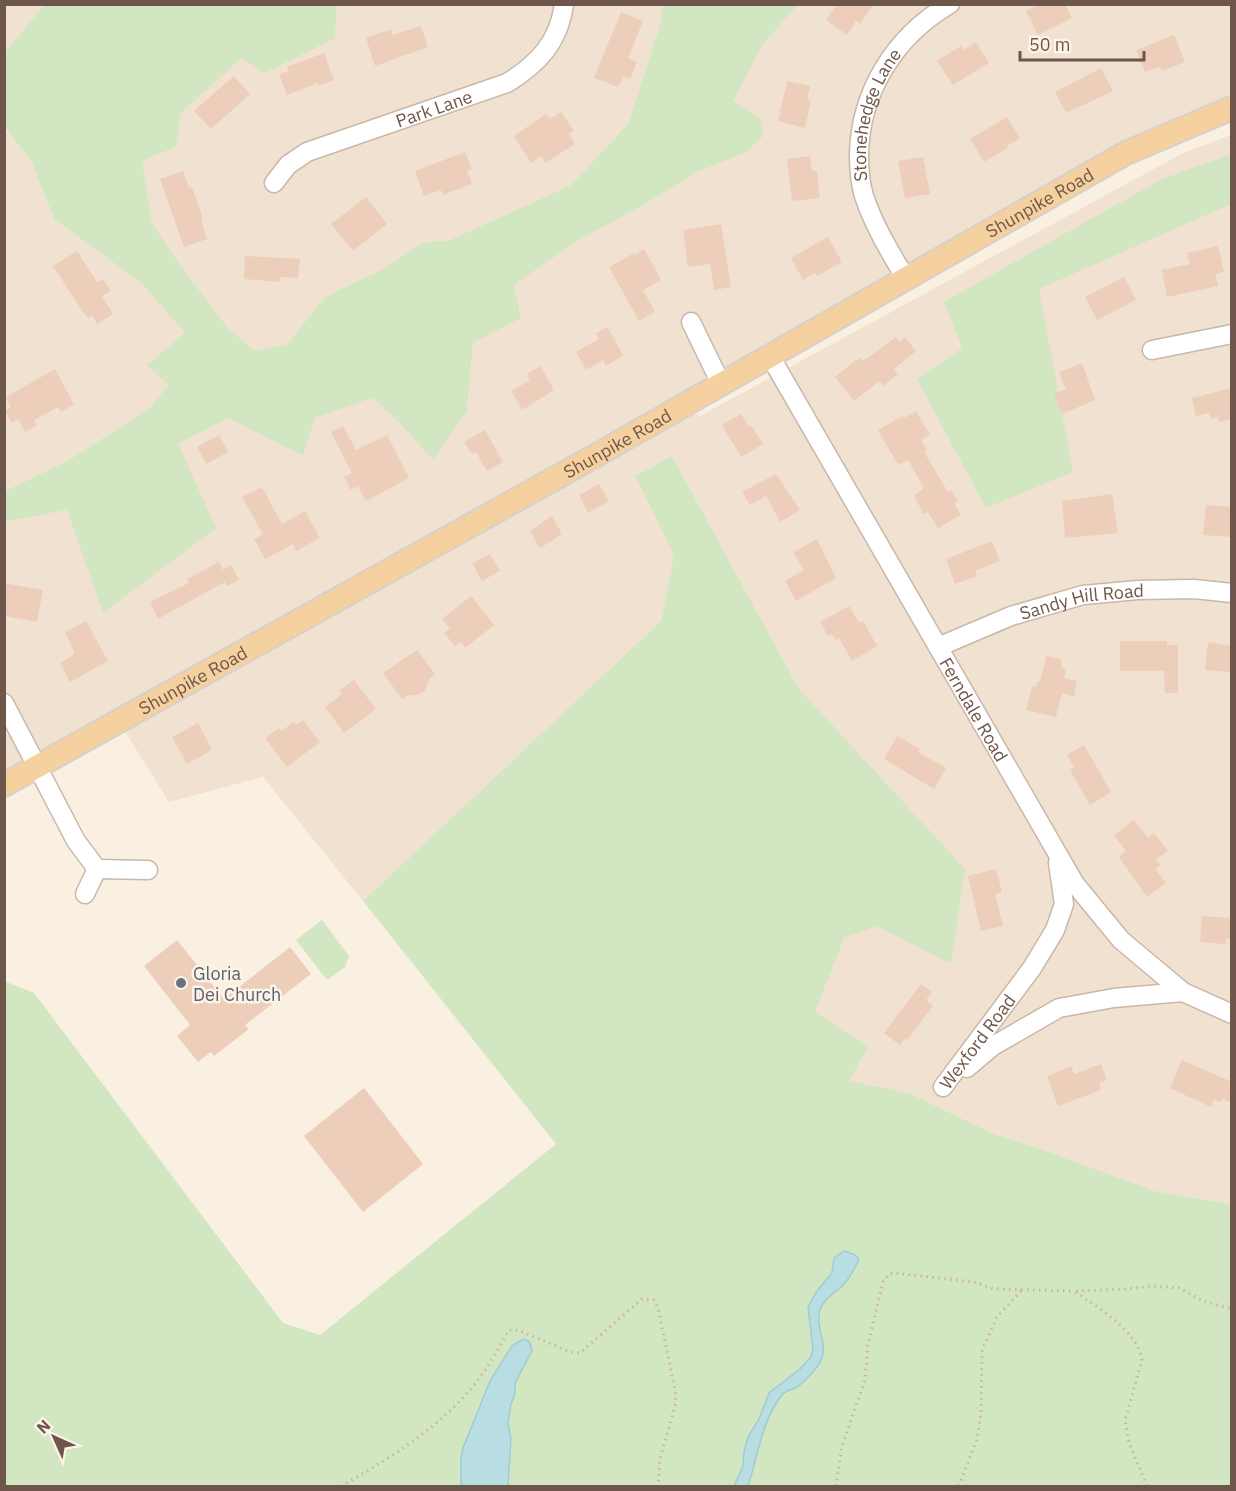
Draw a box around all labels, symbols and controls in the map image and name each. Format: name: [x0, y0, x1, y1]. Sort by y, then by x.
scale bar: [1020, 24, 1144, 62]
text: 50 m: [1029, 33, 1071, 56]
street label: Stonehedge Lane: [847, 43, 906, 183]
street label: Park Lane: [393, 84, 475, 132]
street label: Shunpike Road: [981, 163, 1098, 242]
street label: Shunpike Road: [559, 403, 675, 483]
street label: Sandy Hill Road: [1017, 578, 1144, 624]
street label: Shunpike Road: [134, 640, 251, 719]
street label: Ferndale Road: [935, 653, 1013, 766]
place label: Gloria Dei Church: [193, 962, 281, 1006]
marker: Gloria Dei Church: [174, 976, 188, 990]
street label: Wexford Road: [934, 989, 1020, 1094]
north arrow: [24, 1407, 84, 1467]
text: N: [32, 1415, 55, 1438]

